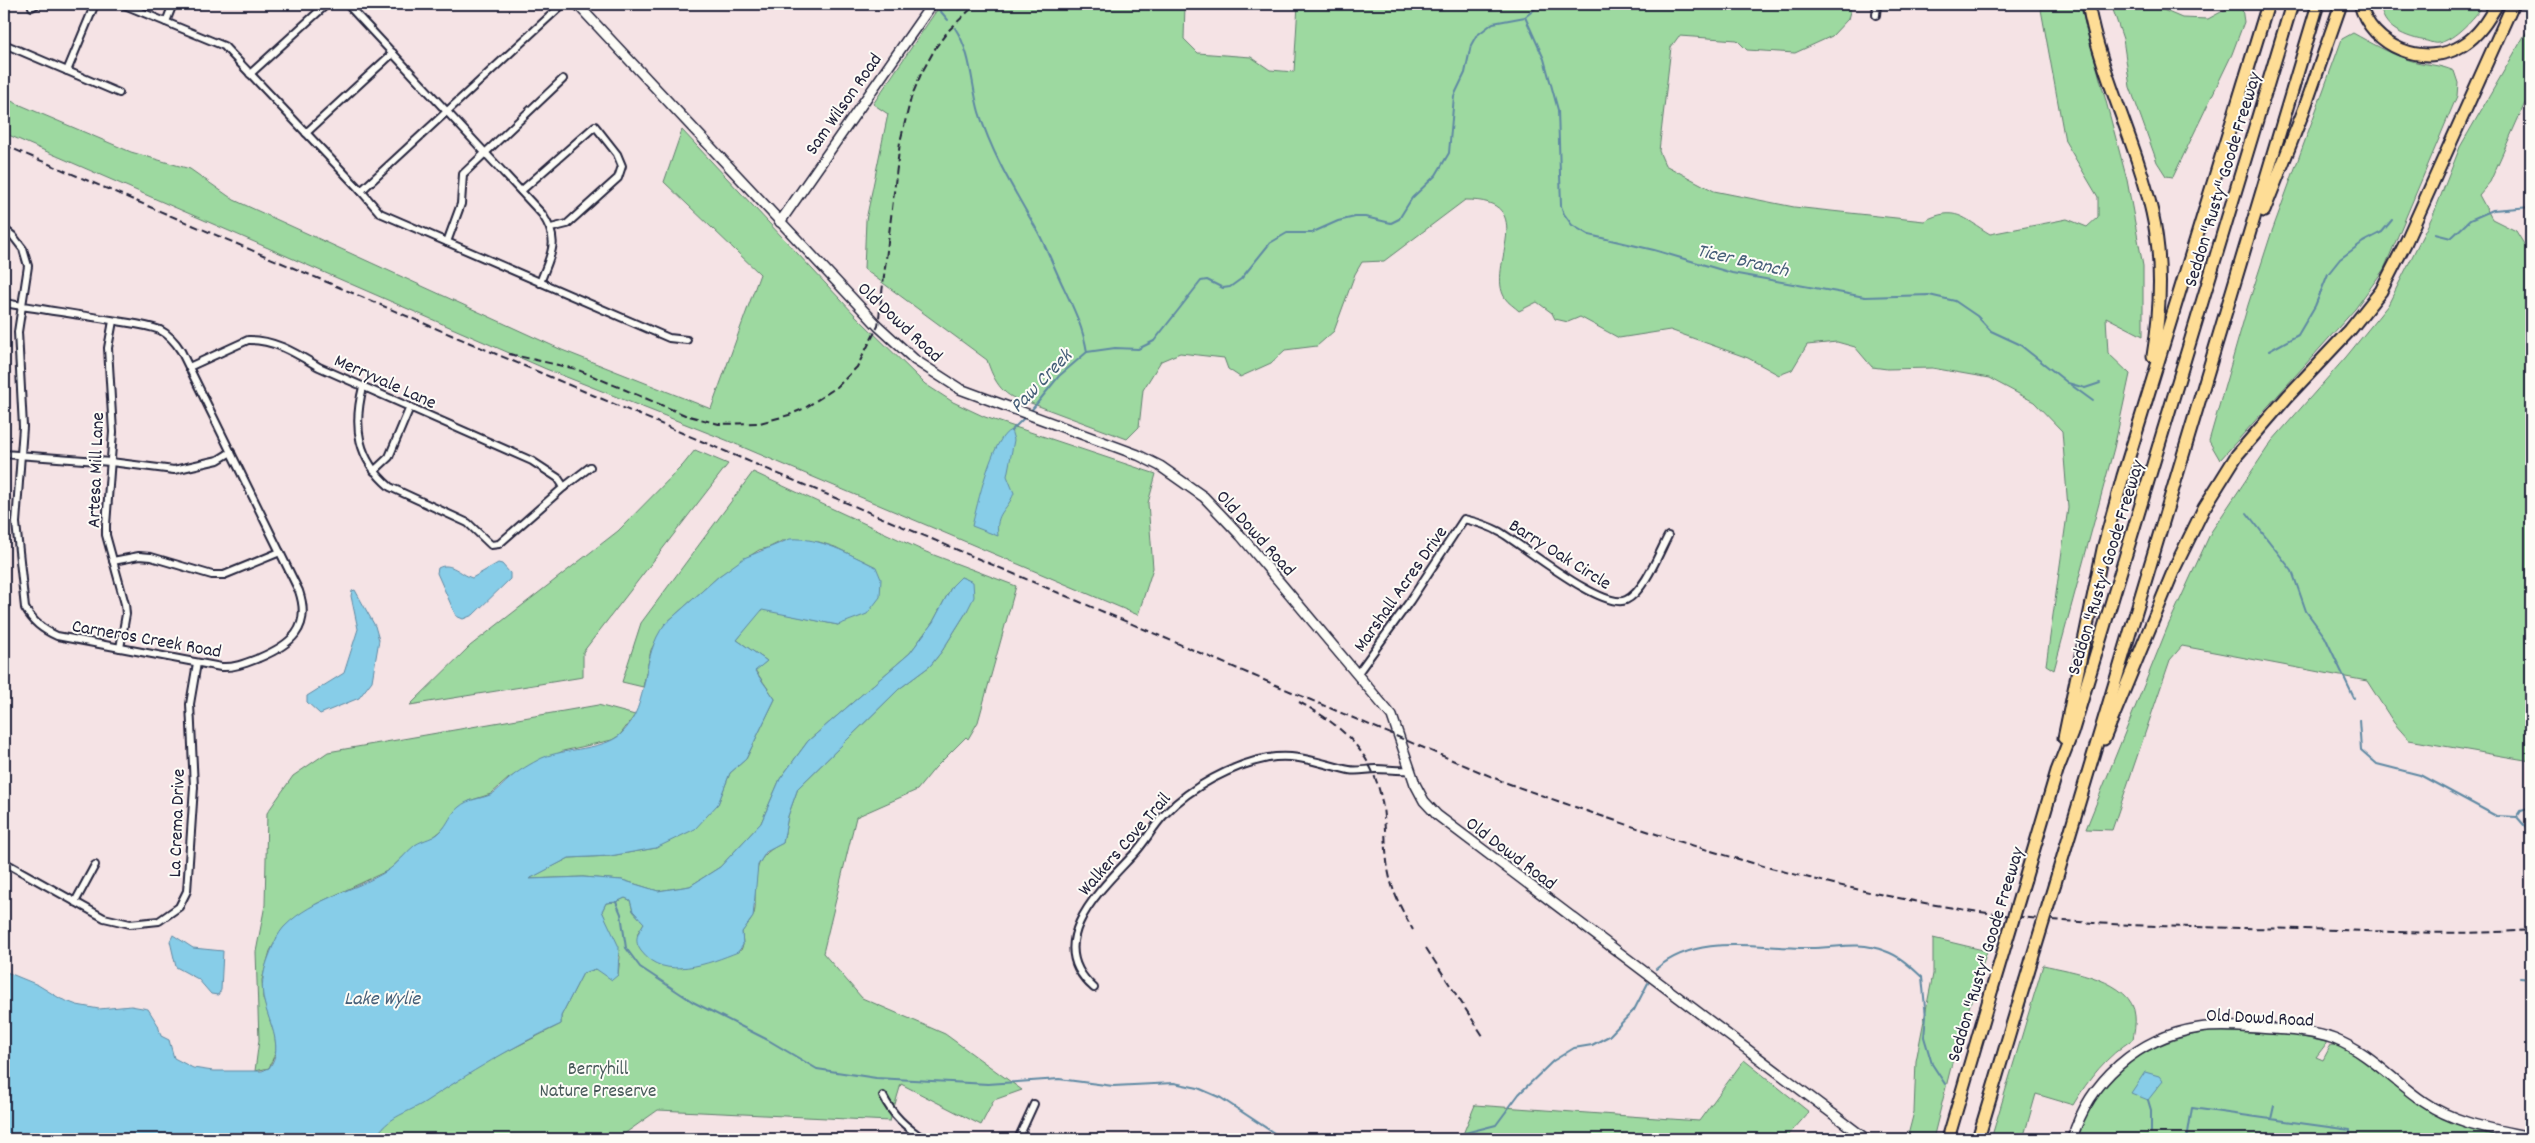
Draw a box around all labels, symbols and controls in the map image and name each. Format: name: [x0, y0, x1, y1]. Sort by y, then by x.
street label: Sam Wilson Road: [800, 49, 890, 161]
street label: Seddon "Rusty" Goode Freeway: [2179, 69, 2270, 291]
water label: Ticer Branch: [1694, 238, 1792, 286]
street label: Old Dowd Road: [850, 277, 947, 370]
water label: Paw Creek: [1005, 343, 1081, 420]
street label: Merryvale Lane: [329, 349, 440, 418]
street label: Artesa Mill Lane: [82, 412, 113, 529]
street label: Seddon "Rusty" Goode Freeway: [2062, 457, 2153, 679]
street label: Old Dowd Road: [1208, 485, 1301, 583]
street label: Barry Oak Circle: [1503, 514, 1616, 598]
street label: Marshall Acres Drive: [1348, 521, 1456, 659]
street label: Carneros Creek Road: [70, 614, 223, 667]
street label: La Crema Drive: [163, 768, 194, 878]
street label: Walkers Cove Trail: [1073, 787, 1179, 903]
street label: Old Dowd Road: [1459, 812, 1561, 898]
street label: Seddon "Rusty" Goode Freeway: [1942, 844, 2033, 1066]
water label: Lake Wylie: [344, 986, 421, 1014]
street label: Old Dowd Road: [2205, 1003, 2314, 1036]
park label: Berryhill Nature Preserve: [540, 1057, 656, 1106]

